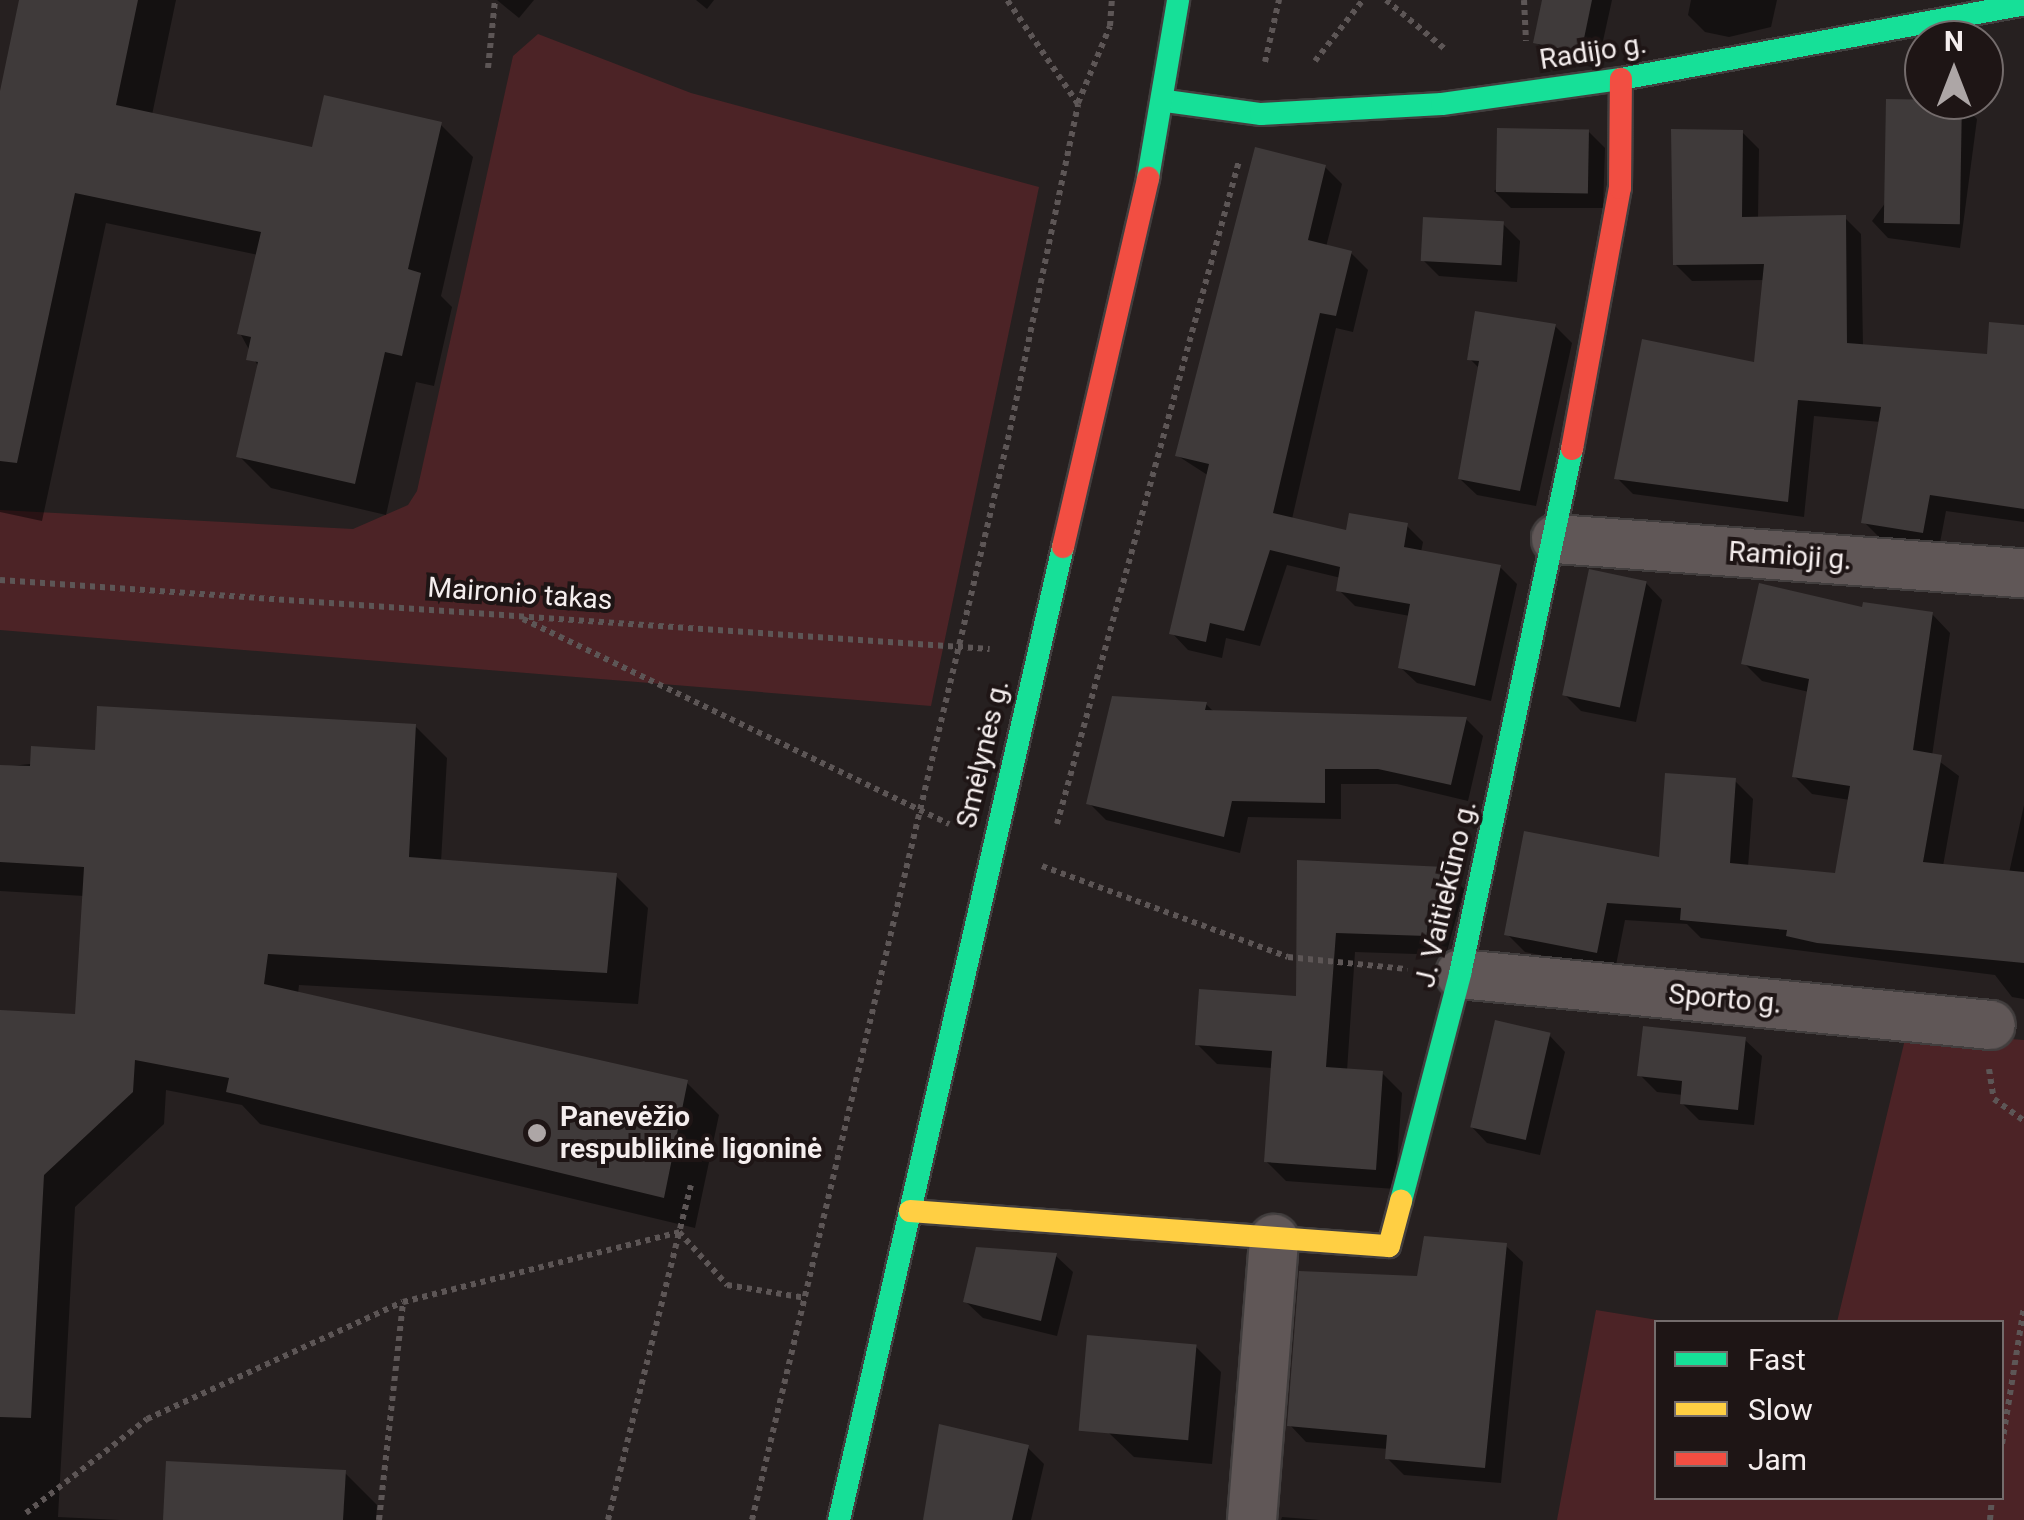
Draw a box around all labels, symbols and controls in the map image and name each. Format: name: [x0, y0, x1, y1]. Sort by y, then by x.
north arrow: [1904, 20, 2004, 120]
text: N: [1944, 25, 1964, 58]
street label: Radijo g.: [1537, 27, 1649, 77]
street label: Ramioji g.: [1727, 535, 1853, 577]
street label: Maironio takas: [426, 571, 614, 617]
street label: Smėlynės g.: [950, 677, 1016, 831]
street label: J. Vaitiekūno g.: [1408, 797, 1484, 991]
street label: Sporto g.: [1667, 977, 1783, 1021]
place label: Panevėžio respublikinė ligoninė: [560, 1100, 822, 1166]
marker: Panevėžio respublikinė ligoninė: [524, 1120, 550, 1146]
legend: [1654, 1320, 2004, 1500]
text: Fast: [1748, 1342, 1806, 1377]
text: Slow: [1748, 1392, 1813, 1427]
text: Jam: [1748, 1442, 1807, 1477]

